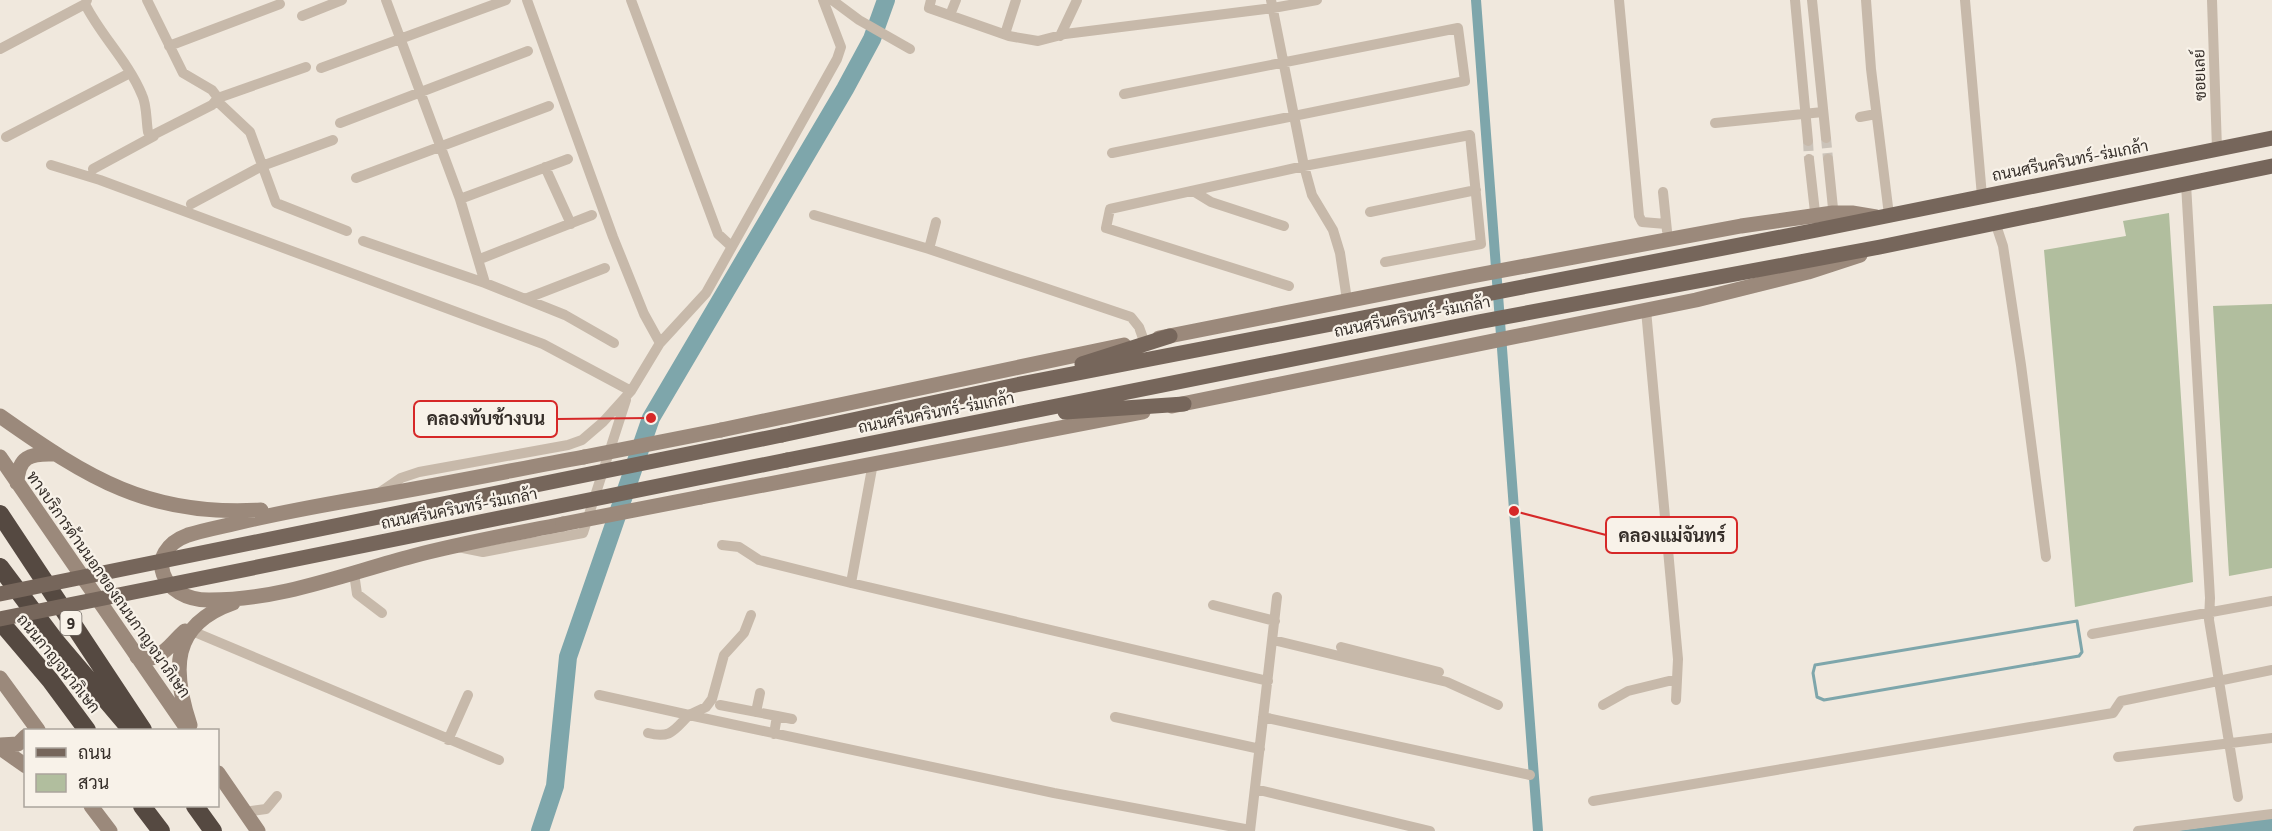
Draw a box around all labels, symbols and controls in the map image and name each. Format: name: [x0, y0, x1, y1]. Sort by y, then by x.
street label: ซอยเลย์: [2186, 49, 2212, 101]
street label: ถนนศรีนครินทร์-ร่มเกล้า: [1990, 133, 2150, 187]
street label: ถนนศรีนครินทร์-ร่มเกล้า: [1332, 289, 1492, 343]
street label: ถนนศรีนครินทร์-ร่มเกล้า: [856, 385, 1016, 439]
callout: คลองทับช้างบน: [414, 401, 557, 437]
text: คลองทับช้างบน: [427, 405, 545, 432]
street label: ทางบริการด้านนอกของถนนกาญจนาภิเษก: [23, 467, 195, 701]
street label: ถนนศรีนครินทร์-ร่มเกล้า: [379, 481, 539, 535]
callout: คลองแม่จันทร์: [1606, 517, 1737, 553]
text: คลองแม่จันทร์: [1618, 522, 1727, 549]
street label: ถนนกาญจนาภิเษก: [13, 610, 105, 716]
road number: 9: [60, 611, 82, 635]
legend: [24, 729, 219, 807]
text: ถนน: [78, 739, 111, 766]
text: สวน: [78, 769, 109, 796]

